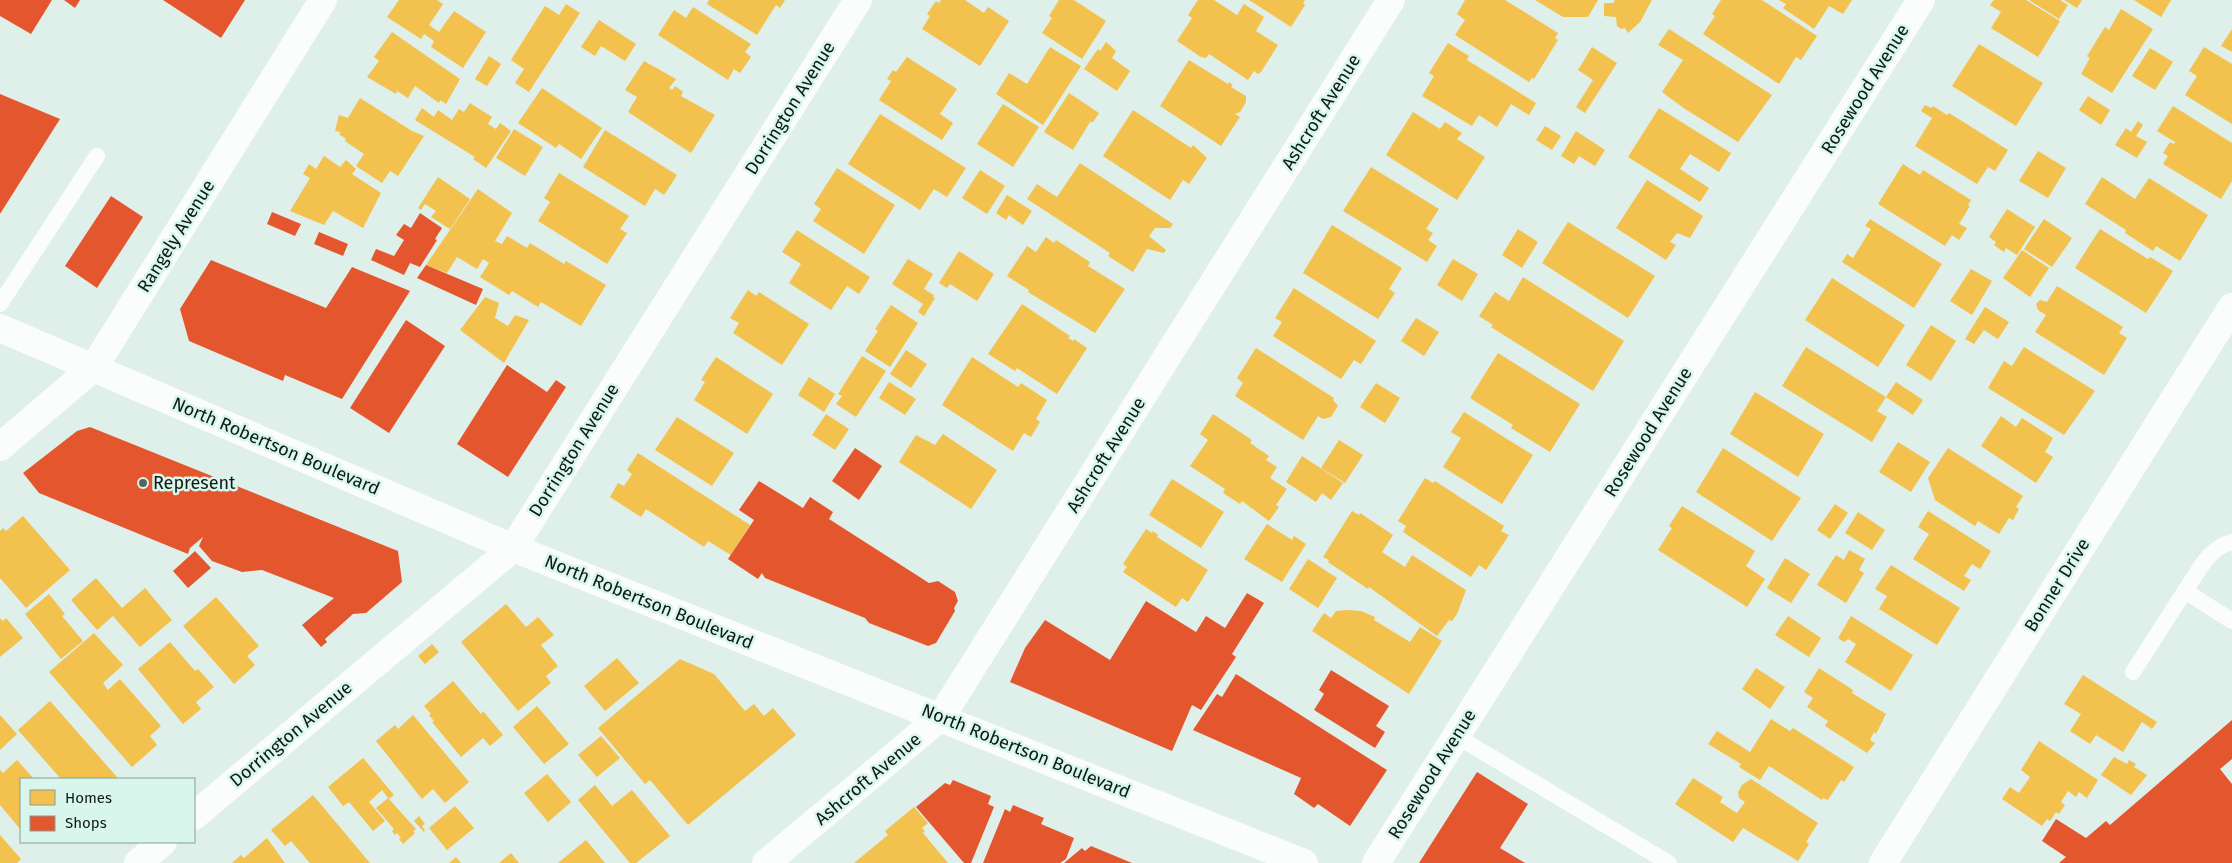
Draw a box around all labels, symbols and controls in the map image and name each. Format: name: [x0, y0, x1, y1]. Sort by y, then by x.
street label: Rosewood Avenue: [1816, 20, 1914, 158]
street label: Dorrington Avenue: [740, 37, 840, 179]
street label: Ashcroft Avenue: [1277, 50, 1365, 174]
street label: Rangely Avenue: [133, 176, 219, 296]
street label: Rosewood Avenue: [1599, 363, 1697, 501]
street label: Dorrington Avenue: [524, 379, 624, 521]
street label: North Robertson Boulevard: [169, 392, 383, 500]
street label: Ashcroft Avenue: [1062, 393, 1150, 517]
place label: Represent: [153, 472, 236, 494]
marker: Represent: [137, 477, 149, 489]
street label: Bonner Drive: [2020, 534, 2094, 636]
street label: North Robertson Boulevard: [541, 550, 757, 654]
street label: Dorrington Avenue: [225, 676, 357, 792]
street label: North Robertson Boulevard: [918, 699, 1134, 803]
street label: Rosewood Avenue: [1383, 705, 1481, 843]
street label: Ashcroft Avenue: [810, 728, 926, 830]
legend: [20, 778, 195, 843]
text: Homes: [65, 789, 112, 807]
text: Shops: [65, 814, 107, 832]

